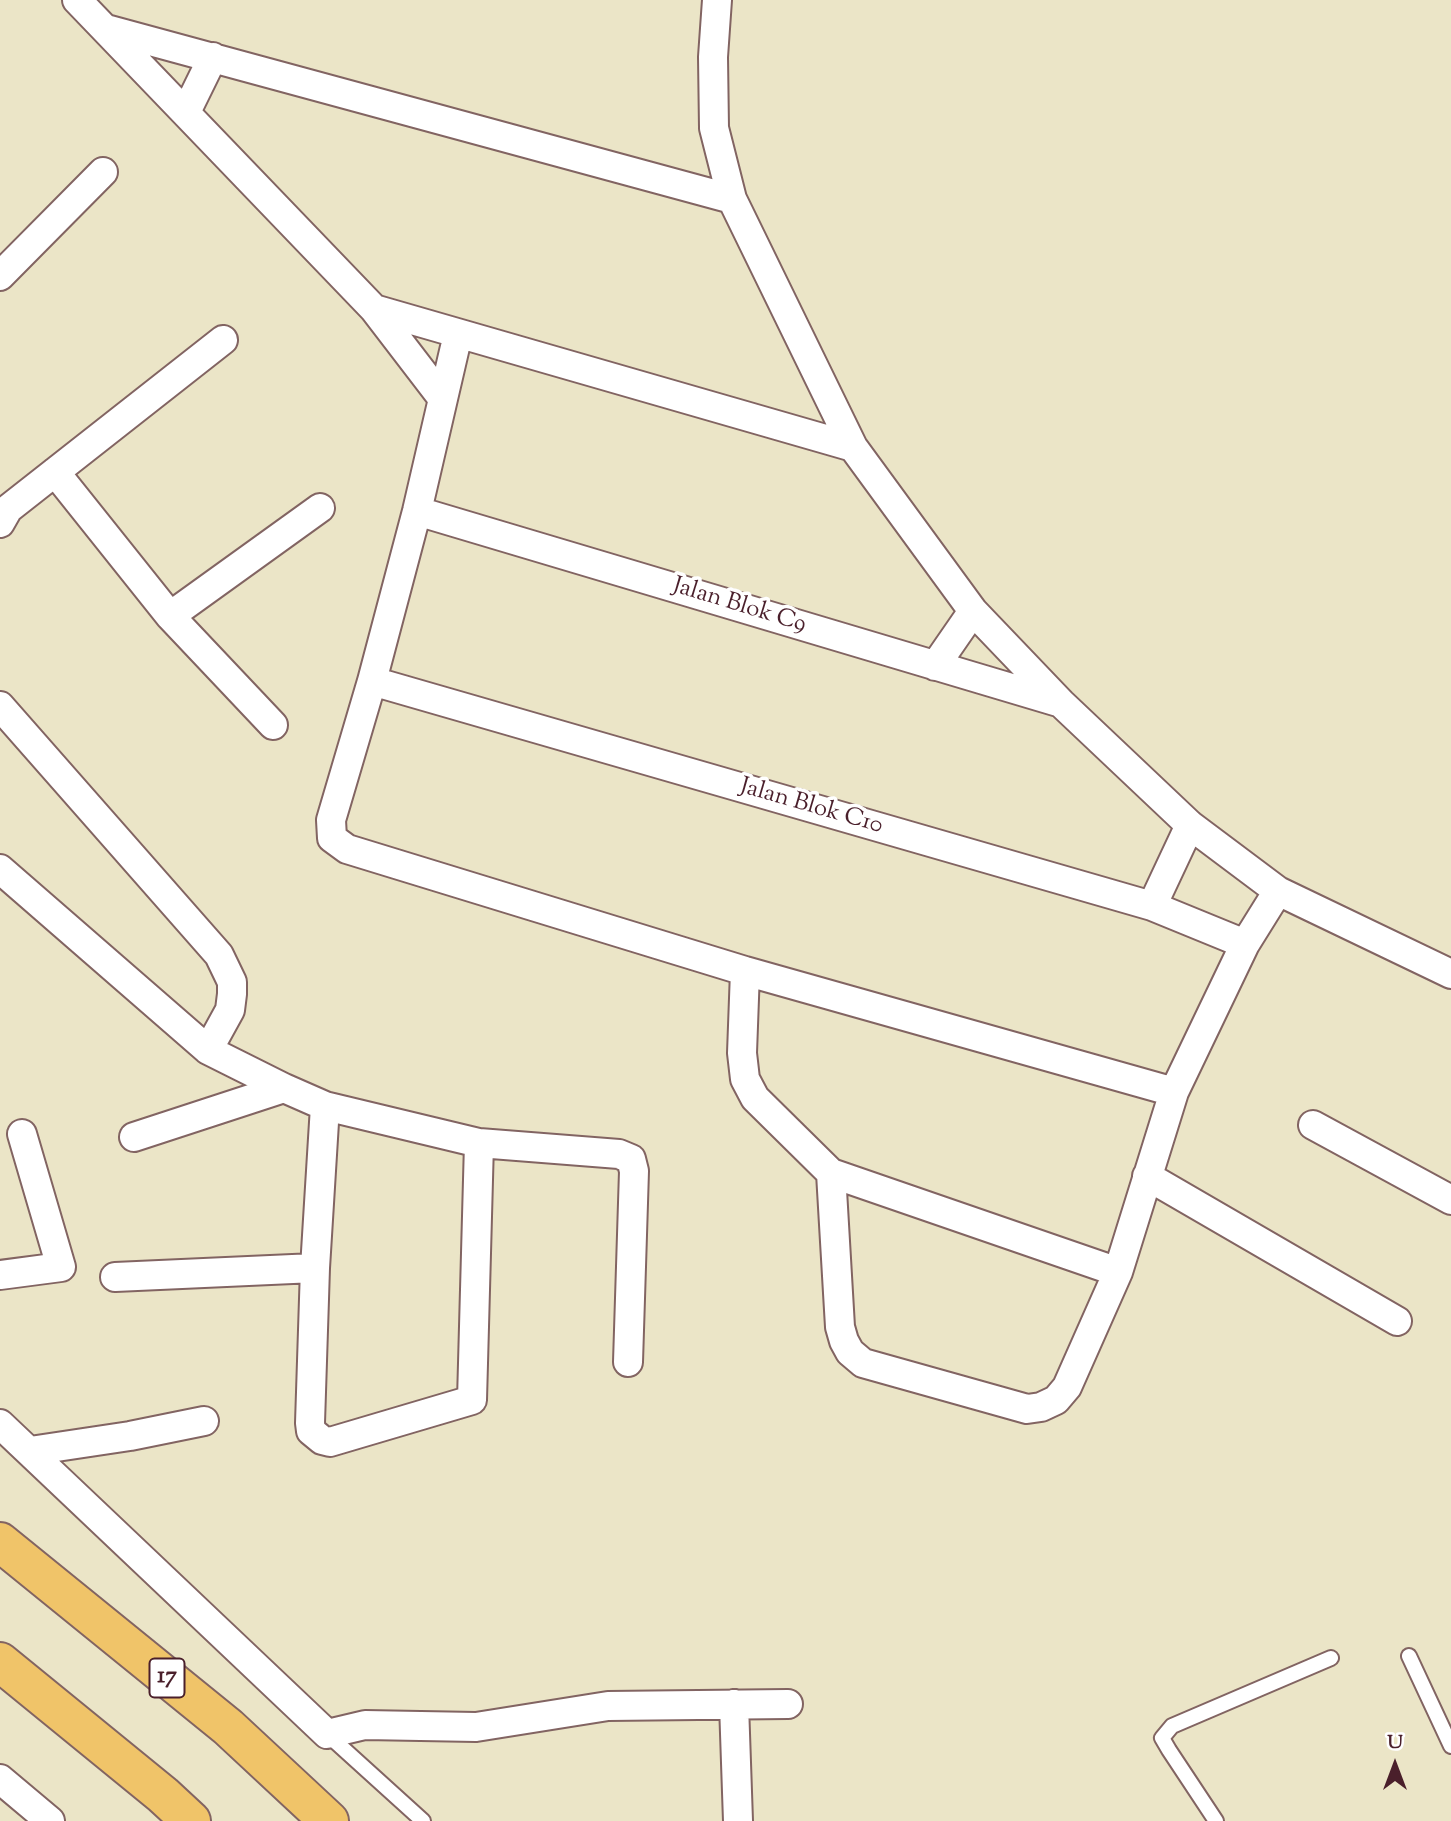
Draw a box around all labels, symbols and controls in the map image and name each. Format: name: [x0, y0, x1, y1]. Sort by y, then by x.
street label: Jalan Blok C9: [669, 573, 809, 641]
street label: Jalan Blok C10: [736, 774, 886, 842]
road number: 17: [150, 1658, 184, 1698]
north arrow: [1360, 1730, 1430, 1800]
text: U: [1387, 1730, 1403, 1757]

